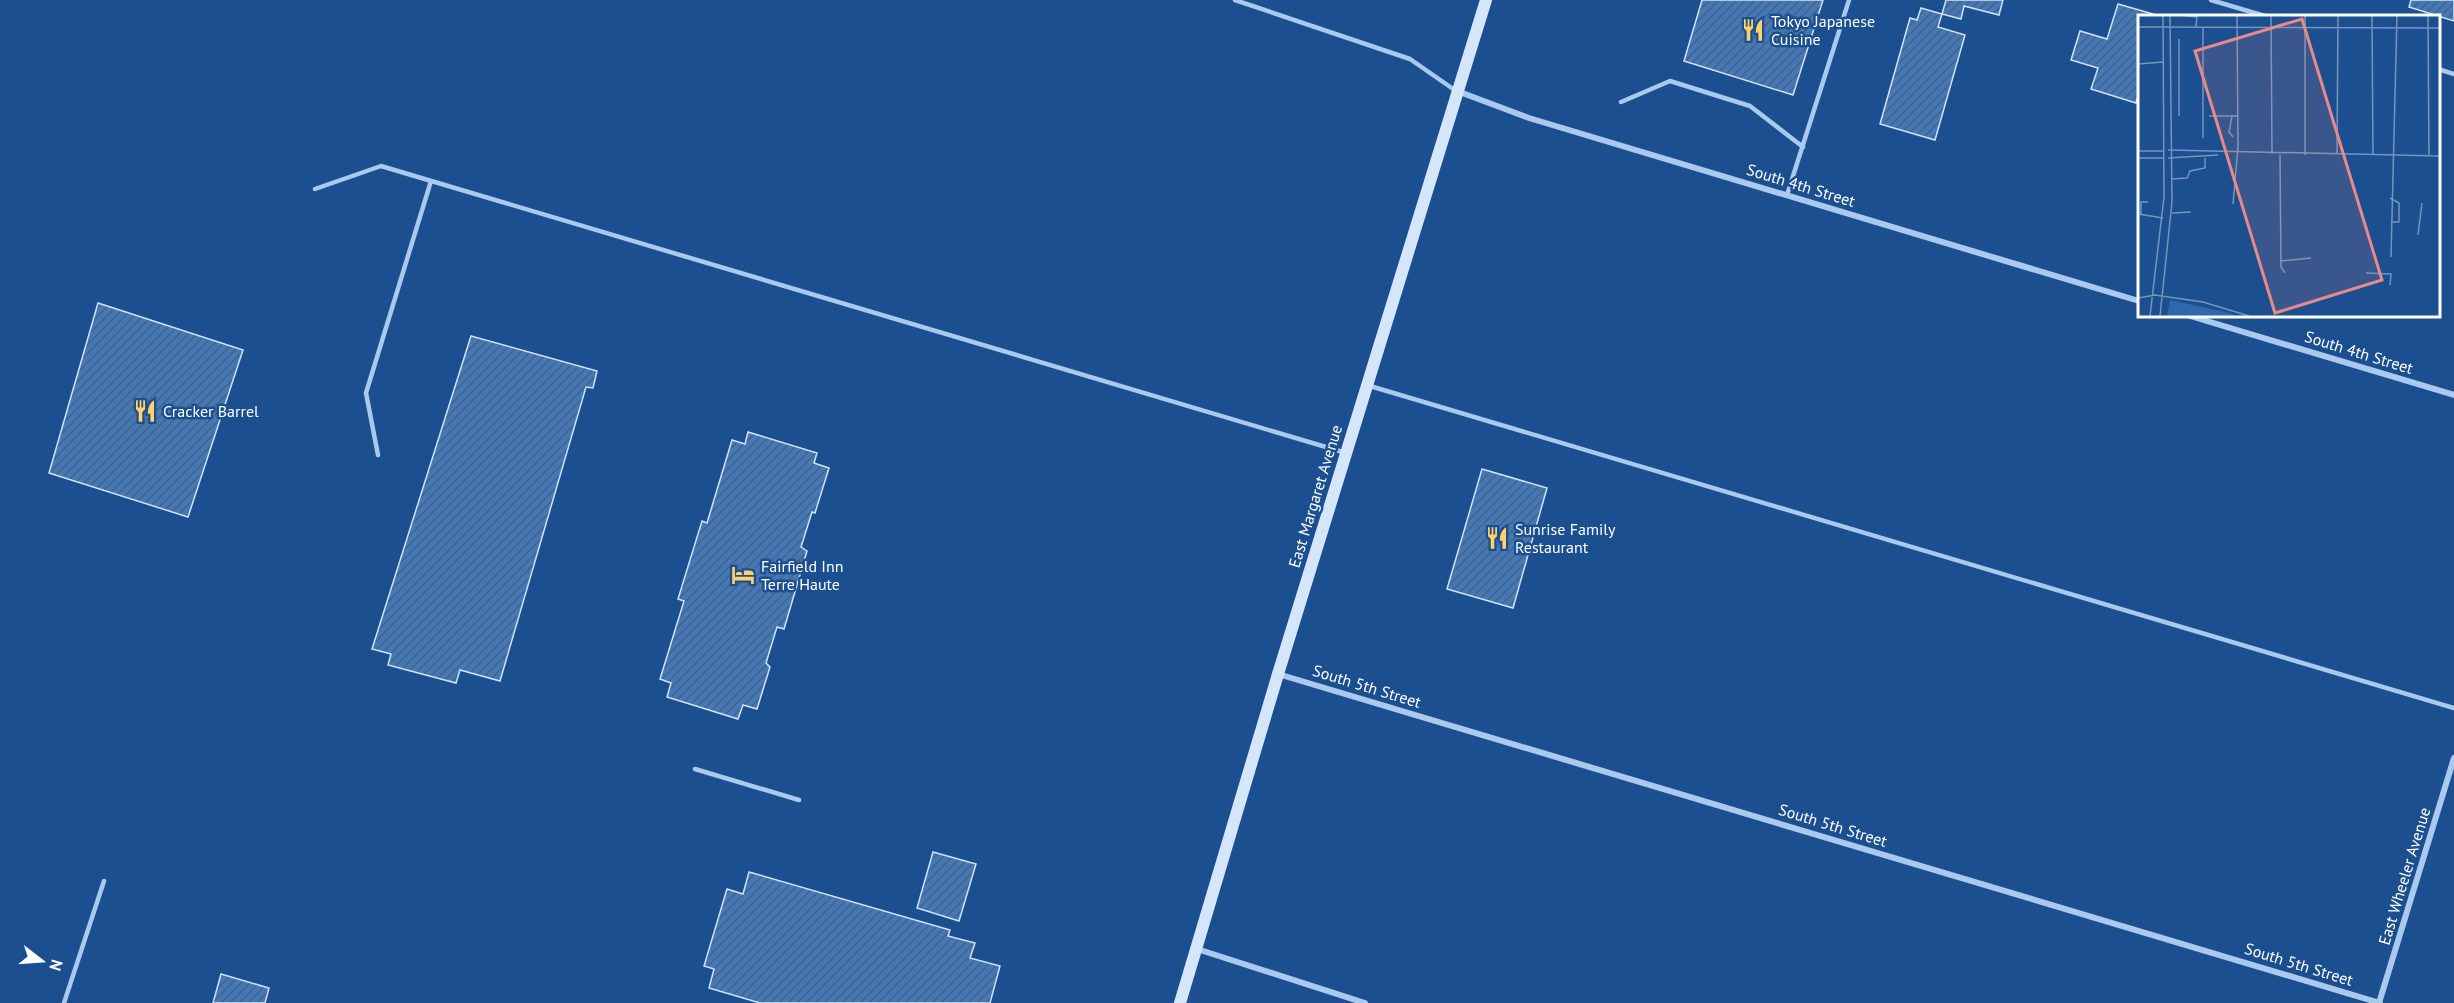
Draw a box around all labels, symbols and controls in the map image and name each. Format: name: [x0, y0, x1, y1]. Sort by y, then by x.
place label: Tokyo Japanese Cuisine: [1771, 11, 1875, 49]
inset map: [2138, 15, 2439, 316]
restaurant icon: Tokyo Japanese Cuisine: [1740, 17, 1766, 43]
street label: South 4th Street: [1744, 159, 1858, 211]
street label: South 4th Street: [2302, 326, 2416, 378]
restaurant icon: Cracker Barrel: [132, 398, 158, 424]
place label: Cracker Barrel: [163, 401, 259, 421]
street label: East Margaret Avenue: [1284, 422, 1346, 570]
place label: Sunrise Family Restaurant: [1515, 519, 1616, 557]
restaurant icon: Sunrise Family Restaurant: [1484, 525, 1510, 551]
place label: Fairfield Inn Terre Haute: [761, 556, 843, 594]
hotel icon: Fairfield Inn Terre Haute: [730, 562, 756, 588]
street label: South 5th Street: [1310, 660, 1424, 712]
street label: South 5th Street: [1776, 799, 1890, 851]
street label: East Wheeler Avenue: [2374, 805, 2434, 947]
north arrow: [12, 931, 72, 991]
street label: South 5th Street: [2242, 938, 2356, 990]
text: N: [45, 957, 67, 973]

